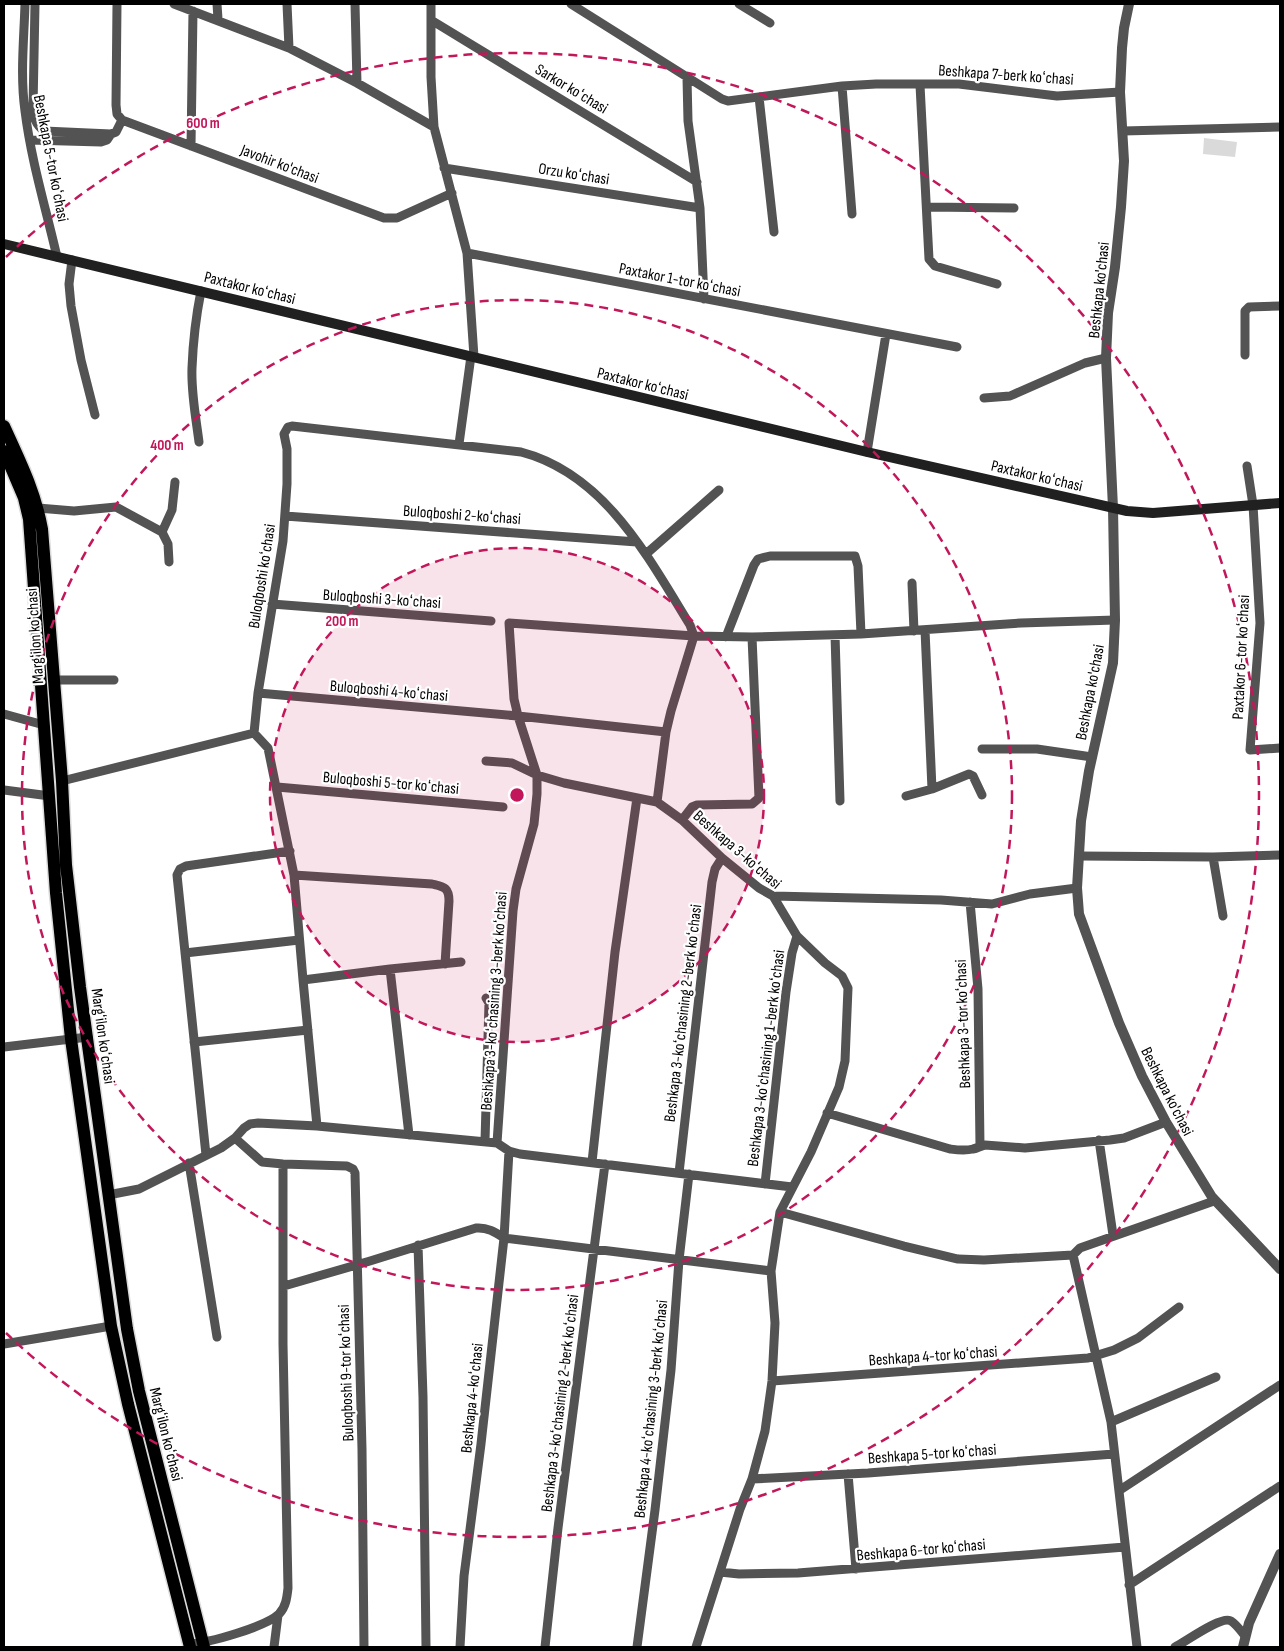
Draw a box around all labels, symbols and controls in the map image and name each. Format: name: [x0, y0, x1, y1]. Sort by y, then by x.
street label: Sarkor koʻchasi: [531, 60, 611, 118]
street label: Beshkapa 7-berk koʻchasi: [938, 61, 1074, 90]
street label: Beshkapa 5-tor koʻchasi: [29, 93, 72, 223]
text: 600 m: [186, 114, 220, 133]
street label: Javohir ko'chasi: [237, 140, 321, 188]
street label: Orzu koʻchasi: [537, 159, 611, 189]
street label: Beshkapa ko'chasi: [1085, 241, 1114, 339]
street label: Paxtakor 1-tor koʻchasi: [617, 259, 742, 302]
street label: Paxtakor koʻchasi: [202, 268, 297, 309]
street label: Paxtakor koʻchasi: [595, 364, 690, 405]
text: 400 m: [150, 436, 184, 455]
street label: Paxtakor koʻchasi: [989, 457, 1084, 496]
street label: Buloqboshi 2-koʻchasi: [402, 502, 521, 529]
street label: Buloqboshi koʻchasi: [245, 523, 280, 630]
street label: Buloqboshi 3-koʻchasi: [322, 586, 442, 613]
street label: Margʻilon koʻchasi: [23, 587, 48, 684]
street label: Paxtakor 6-tor koʻchasi: [1229, 594, 1254, 720]
text: 200 m: [325, 612, 359, 631]
street label: Beshkapa ko'chasi: [1072, 643, 1109, 742]
street label: Buloqboshi 4-koʻchasi: [329, 677, 449, 706]
street label: Buloqboshi 5-tor koʻchasi: [322, 768, 460, 799]
centre of rings: [508, 786, 526, 804]
street label: Beshkapa 3-koʻchasi: [689, 807, 785, 894]
street label: Beshkapa 3-koʻchasining 3-berk koʻchasi: [477, 891, 512, 1111]
street label: Beshkapa 3-koʻchasining 2-berk koʻchasi: [661, 903, 706, 1123]
street label: Beshkapa 3-koʻchasining 1-berk koʻchasi: [744, 949, 789, 1168]
street label: Beshkapa 3-tor koʻchasi: [952, 959, 975, 1089]
street label: Margʻilon koʻchasi: [86, 987, 119, 1085]
street label: Beshkapa ko'chasi: [1136, 1044, 1197, 1139]
street label: Beshkapa 3-koʻchasining 2-berk koʻchasi: [538, 1293, 583, 1513]
street label: Beshkapa 4-koʻchasining 3-berk koʻchasi: [631, 1299, 672, 1519]
street label: Buloqboshi 9-tor koʻchasi: [335, 1304, 358, 1442]
street label: Beshkapa 4-koʻchasi: [457, 1342, 488, 1454]
street label: Beshkapa 4-tor koʻchasi: [868, 1343, 998, 1370]
street label: Margʻilon koʻchasi: [145, 1386, 186, 1483]
street label: Beshkapa 5-tor koʻchasi: [867, 1441, 997, 1468]
street label: Beshkapa 6-tor koʻchasi: [856, 1535, 986, 1566]

